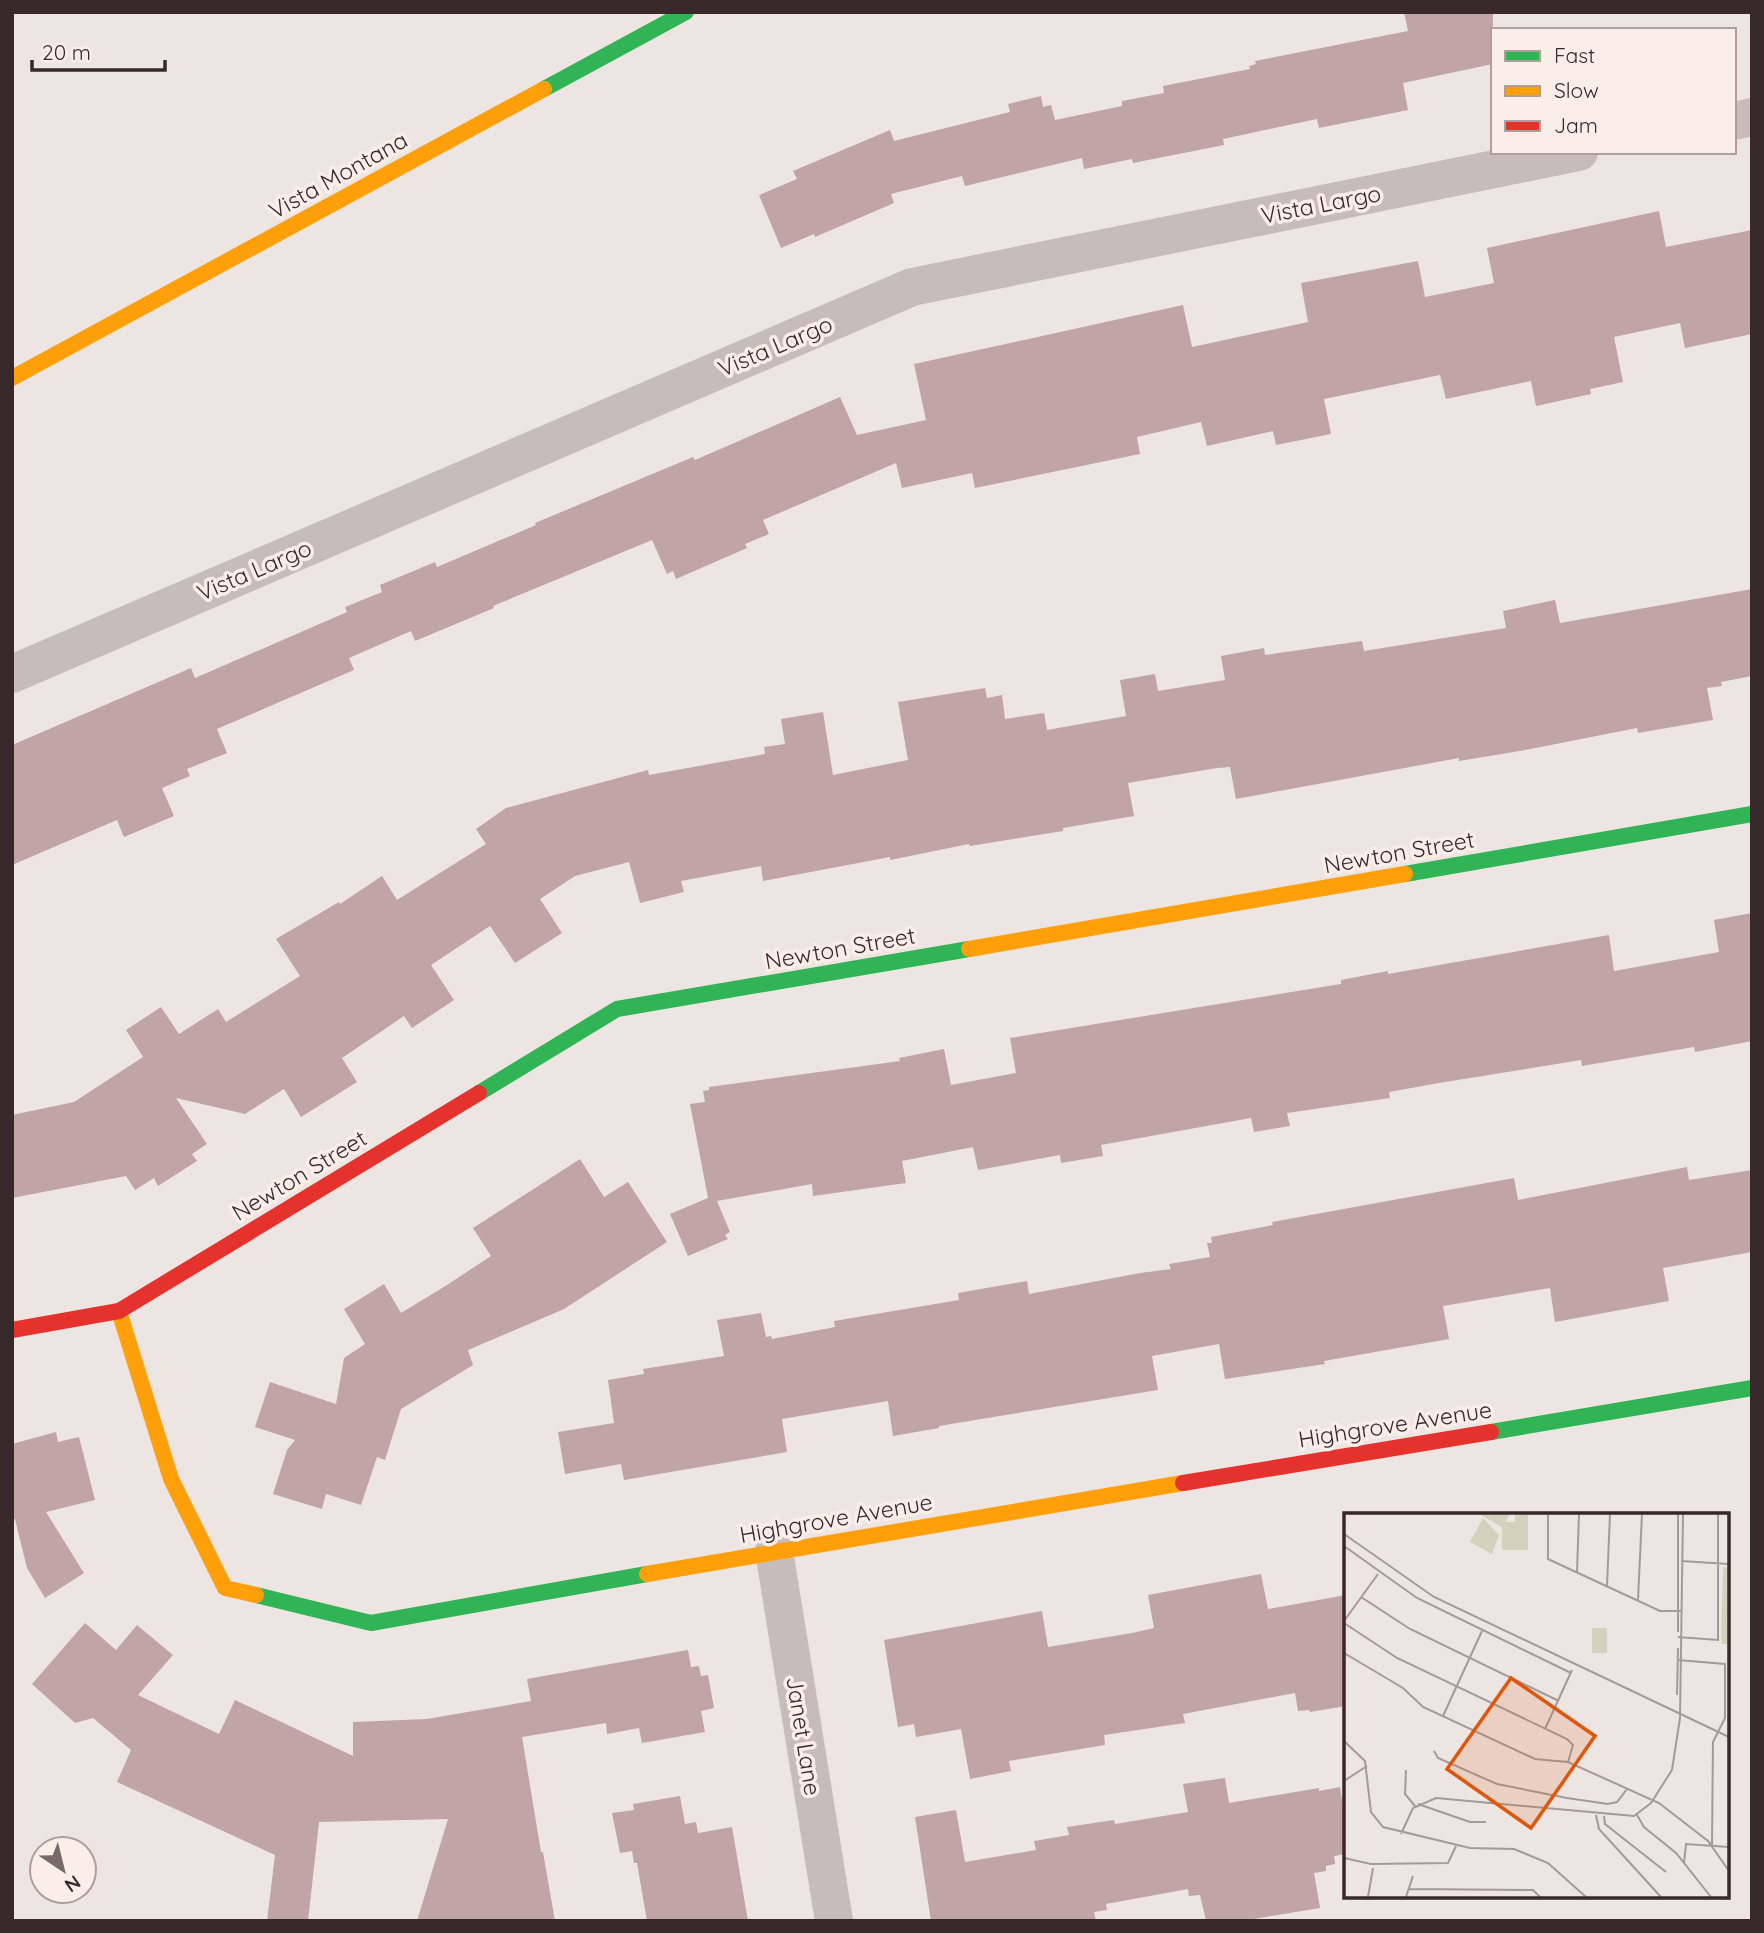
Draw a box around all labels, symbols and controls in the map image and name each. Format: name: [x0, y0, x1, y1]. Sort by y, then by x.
scale bar: [32, 28, 164, 72]
legend: [1491, 28, 1736, 154]
text: 20 m: [42, 39, 91, 65]
text: Fast: [1554, 42, 1595, 68]
text: Slow: [1554, 77, 1599, 103]
text: Jam: [1554, 112, 1598, 138]
street label: Vista Montana: [264, 125, 412, 225]
street label: Vista Largo: [1259, 178, 1383, 230]
street label: Vista Largo: [713, 309, 837, 383]
street label: Vista Largo: [192, 533, 316, 607]
street label: Newton Street: [1322, 824, 1477, 879]
street label: Newton Street: [763, 920, 918, 975]
street label: Newton Street: [226, 1123, 372, 1227]
street label: Highgrove Avenue: [1296, 1394, 1494, 1454]
street label: Highgrove Avenue: [737, 1487, 935, 1549]
inset map: [1344, 1513, 1729, 1898]
street label: Janet Lane: [780, 1675, 828, 1797]
north arrow: [28, 1835, 98, 1905]
text: N: [60, 1870, 85, 1898]

